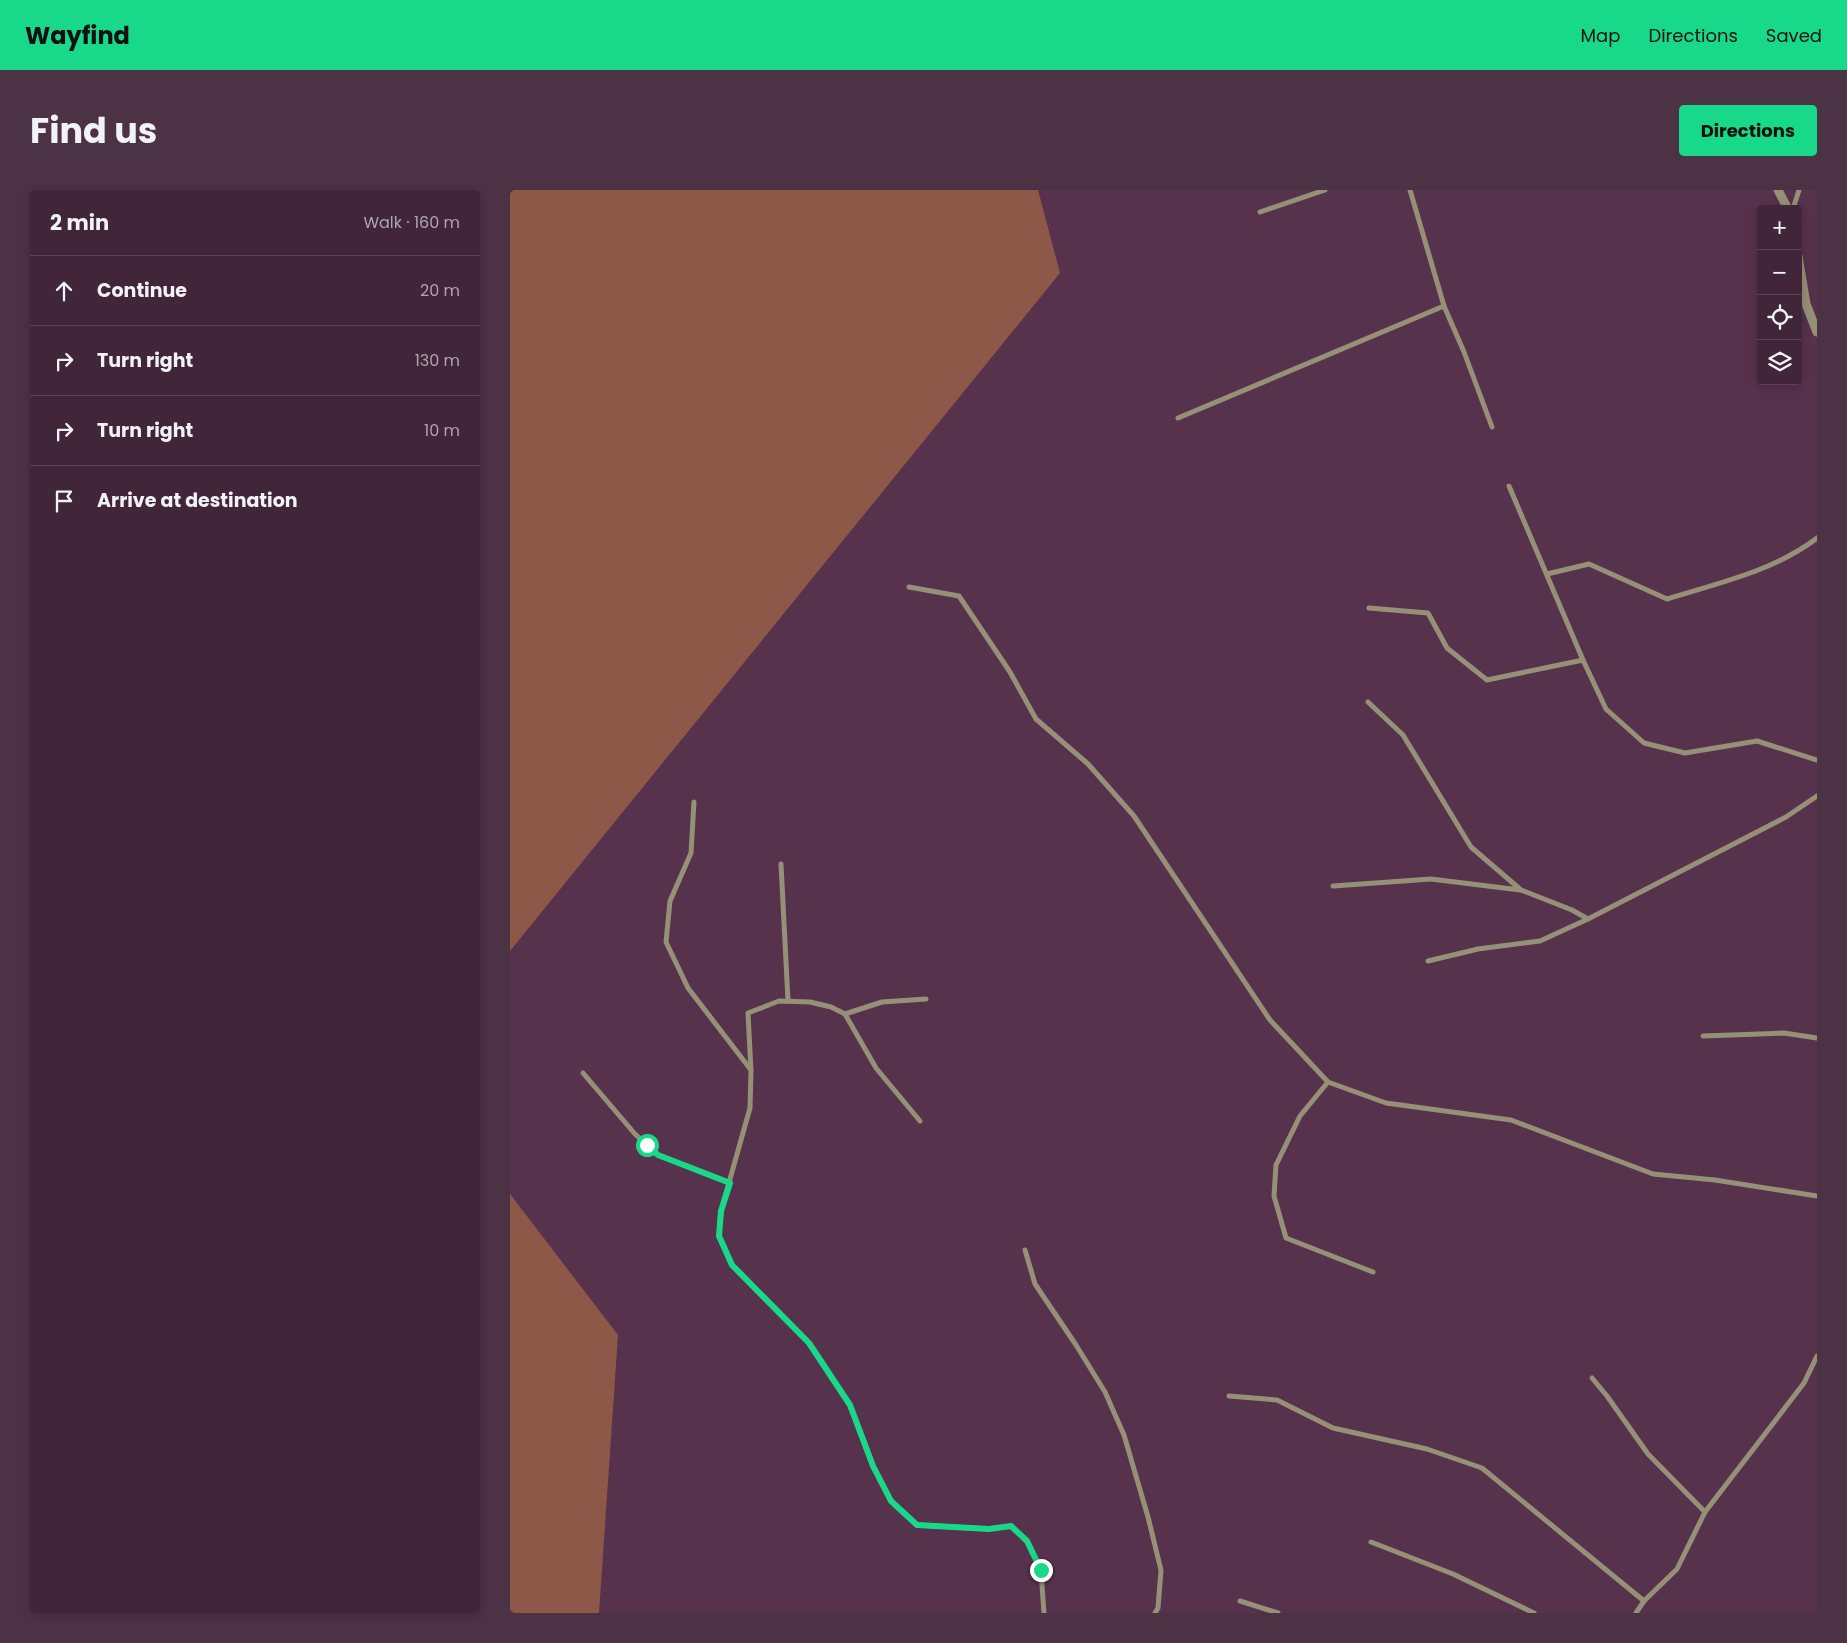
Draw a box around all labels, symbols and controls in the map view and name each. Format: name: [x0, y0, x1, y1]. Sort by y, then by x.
text: Wayfind: [25, 19, 130, 52]
text: Map: [1581, 23, 1620, 48]
text: Directions: [1648, 23, 1738, 48]
text: Saved: [1766, 23, 1822, 48]
button: Directions: [1679, 105, 1817, 156]
text: Find us: [30, 106, 157, 155]
map controls: [1757, 205, 1802, 385]
button: +: [1757, 205, 1802, 250]
text: 2 min: [50, 208, 109, 237]
text: Walk · 160 m: [363, 211, 460, 234]
button: −: [1757, 250, 1802, 295]
icon: ahead: [50, 277, 78, 305]
text: Continue: [97, 277, 187, 304]
text: 20 m: [420, 279, 460, 302]
button: locate: [1757, 295, 1802, 340]
button: layers: [1757, 340, 1802, 385]
icon: right: [50, 347, 78, 375]
text: Turn right: [97, 347, 193, 374]
text: 130 m: [415, 349, 460, 372]
icon: right: [50, 417, 78, 445]
text: Turn right: [97, 417, 193, 444]
text: 10 m: [424, 419, 460, 442]
icon: arrive: [50, 487, 78, 515]
text: Arrive at destination: [97, 487, 298, 514]
route start: [636, 1134, 659, 1157]
route end: [1030, 1559, 1053, 1582]

